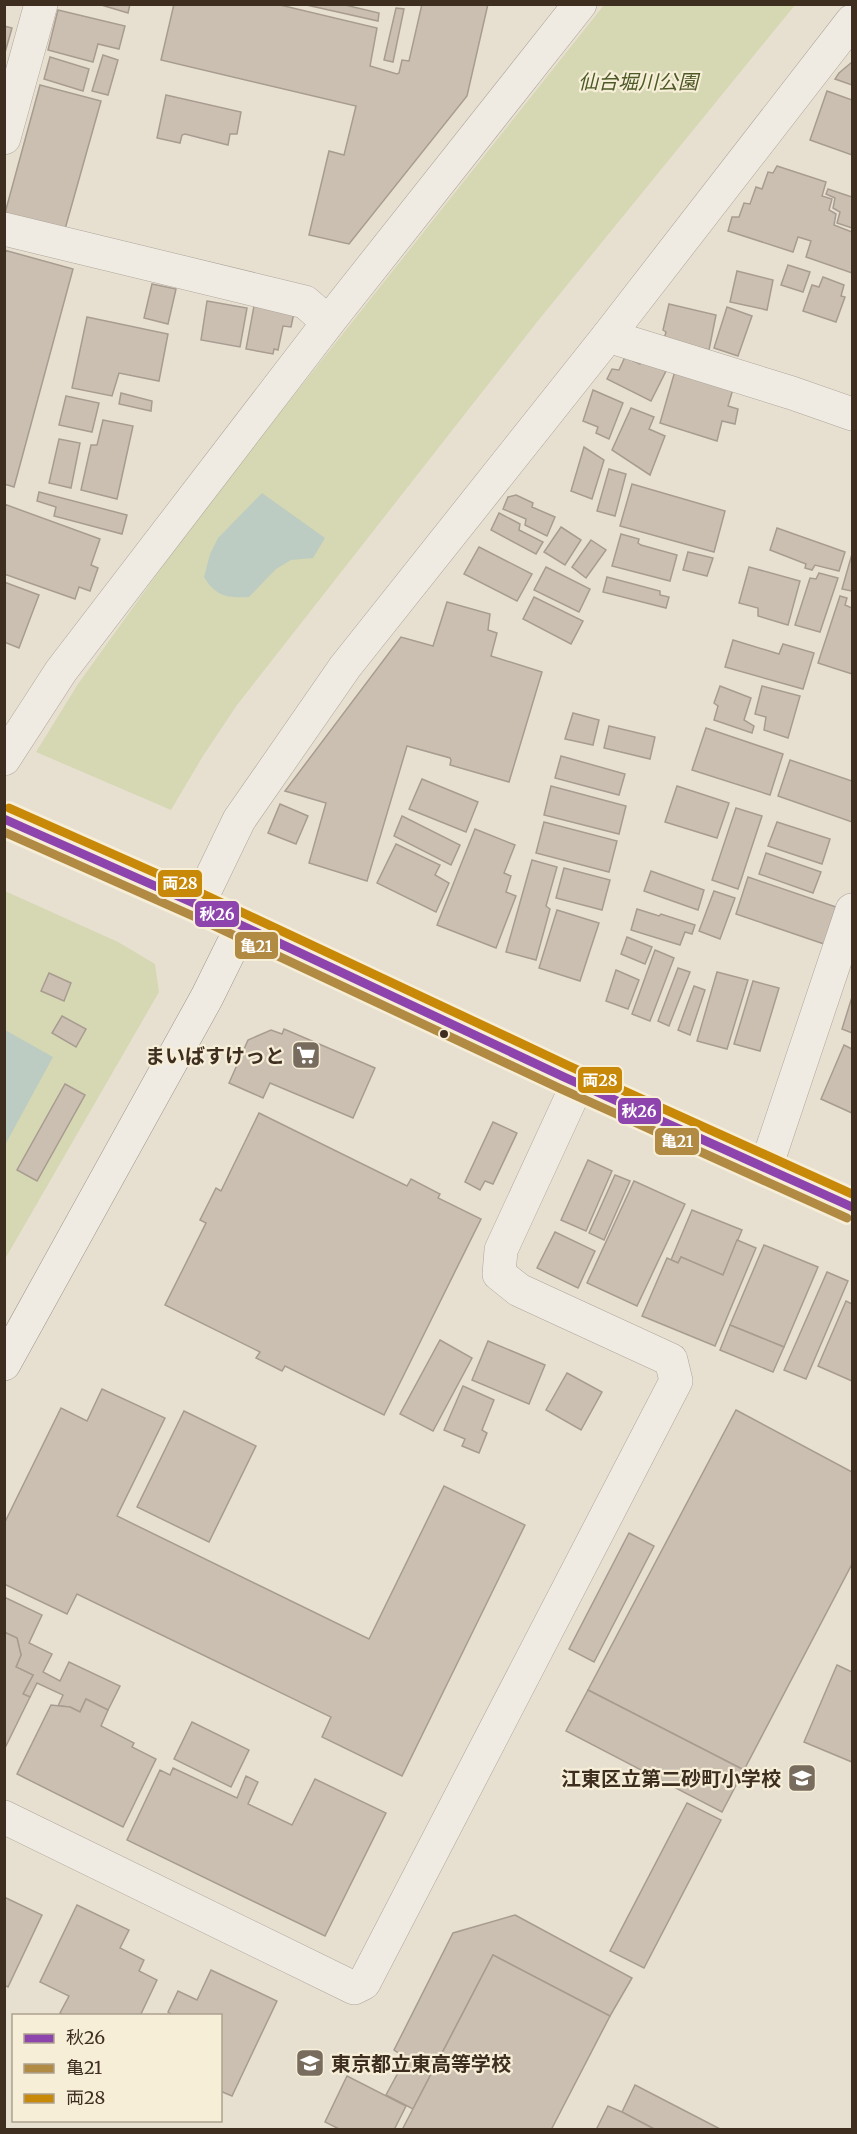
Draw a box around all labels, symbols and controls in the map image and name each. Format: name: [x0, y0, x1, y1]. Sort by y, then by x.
park label: 仙台堀川公園: [578, 69, 701, 94]
line badge: 両28: [157, 869, 203, 898]
text: 両28: [162, 873, 198, 893]
line badge: 秋26: [194, 900, 240, 928]
text: 秋26: [200, 904, 235, 924]
line badge: 亀21: [234, 931, 279, 960]
text: 亀21: [240, 936, 273, 956]
unlabelled marker: [438, 1028, 450, 1040]
supermarket icon: まいばすけっと: [290, 1039, 322, 1071]
place label: まいばすけっと: [145, 1043, 285, 1068]
line badge: 両28: [577, 1066, 623, 1094]
text: 両28: [582, 1070, 618, 1090]
line badge: 秋26: [617, 1097, 662, 1125]
text: 秋26: [622, 1101, 657, 1121]
line badge: 亀21: [654, 1127, 700, 1156]
text: 亀21: [661, 1131, 694, 1151]
school or university icon: 江東区立第二砂町小学校: [786, 1762, 818, 1794]
place label: 江東区立第二砂町小学校: [561, 1766, 781, 1791]
legend: [12, 2014, 222, 2122]
text: 秋26: [66, 2026, 105, 2049]
school or university icon: 東京都立東高等学校: [294, 2047, 326, 2079]
place label: 東京都立東高等学校: [331, 2051, 511, 2076]
text: 亀21: [66, 2056, 102, 2079]
text: 両28: [66, 2086, 105, 2109]

